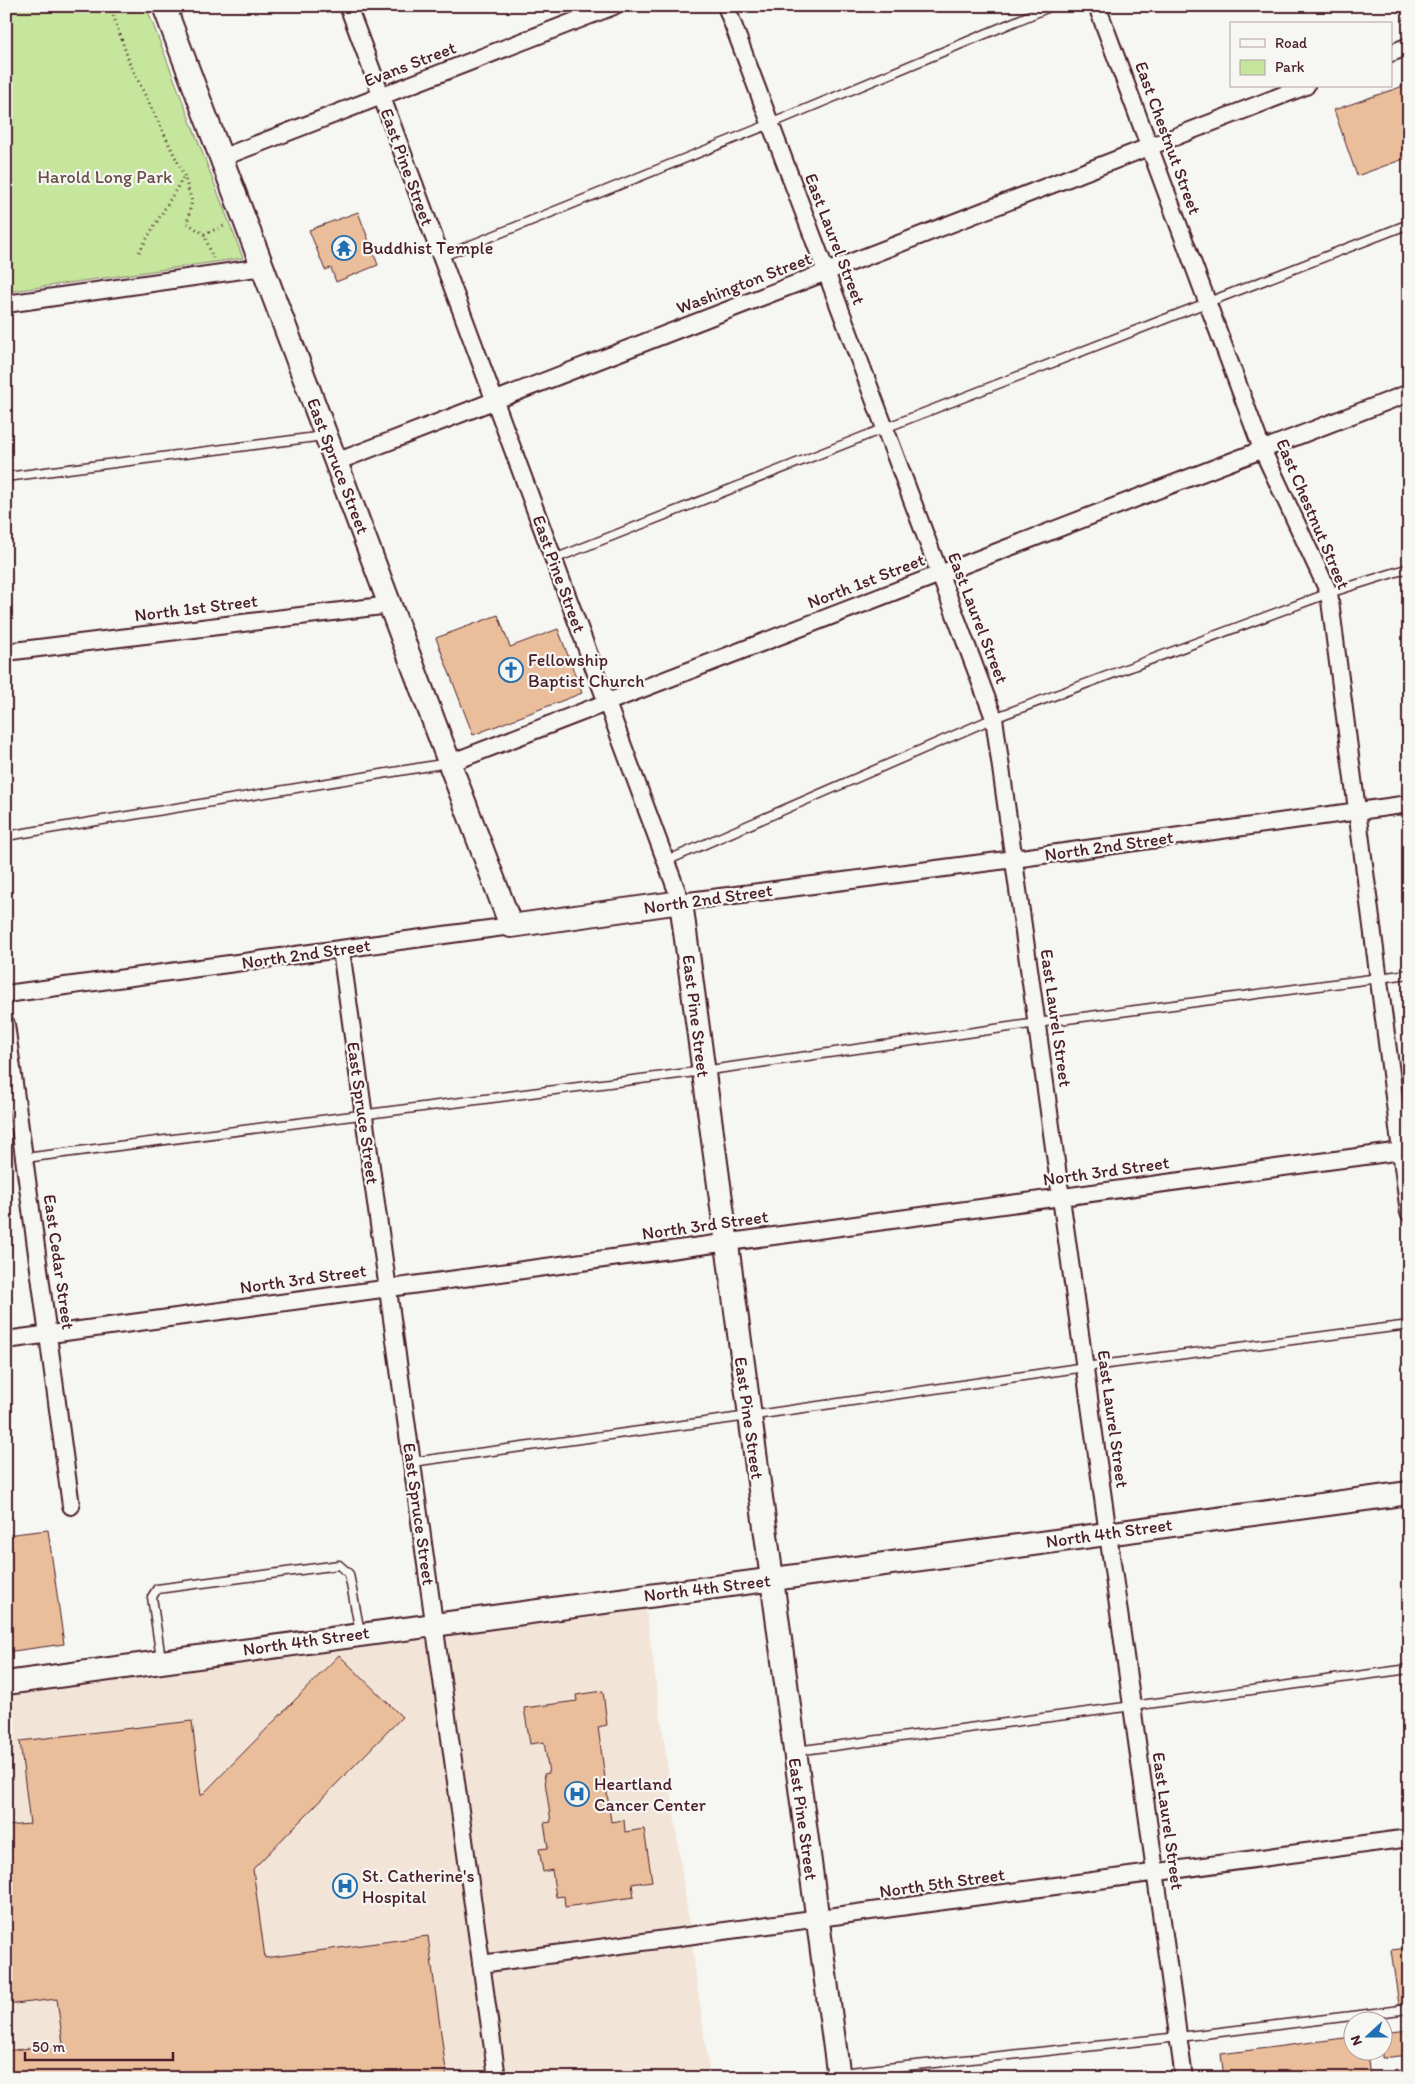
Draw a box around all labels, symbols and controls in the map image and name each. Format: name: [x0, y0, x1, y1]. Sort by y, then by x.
legend: [1230, 22, 1392, 88]
text: Road: [1275, 34, 1308, 52]
street label: Evans Street: [361, 36, 459, 92]
street label: East Chestnut Street: [1130, 58, 1206, 218]
text: Park: [1275, 58, 1305, 76]
street label: East Pine Street: [376, 105, 439, 229]
park label: Harold Long Park: [38, 166, 173, 188]
street label: East Laurel Street: [800, 170, 870, 308]
temple icon: Buddhist Temple: [331, 235, 357, 261]
place label: Buddhist Temple: [362, 237, 493, 259]
street label: Washington Street: [673, 247, 815, 319]
street label: East Spruce Street: [302, 395, 374, 537]
street label: East Chestnut Street: [1271, 435, 1355, 593]
street label: East Pine Street: [528, 512, 591, 636]
street label: North 1st Street: [804, 548, 928, 613]
street label: East Laurel Street: [943, 549, 1013, 687]
street label: North 1st Street: [133, 589, 259, 626]
place label: Fellowship Baptist Church: [528, 649, 644, 692]
church icon: Fellowship Baptist Church: [498, 657, 524, 683]
street label: North 2nd Street: [1043, 826, 1175, 866]
street label: North 2nd Street: [642, 879, 774, 919]
street label: North 2nd Street: [240, 934, 372, 974]
street label: East Laurel Street: [1035, 948, 1077, 1089]
street label: East Pine Street: [678, 953, 714, 1079]
street label: East Spruce Street: [342, 1040, 384, 1186]
street label: North 3rd Street: [1041, 1151, 1171, 1191]
street label: East Cedar Street: [39, 1193, 79, 1331]
street label: North 3rd Street: [640, 1205, 770, 1245]
street label: North 3rd Street: [238, 1259, 368, 1299]
street label: East Laurel Street: [1092, 1349, 1134, 1490]
street label: East Pine Street: [730, 1355, 769, 1481]
street label: East Spruce Street: [398, 1441, 440, 1587]
street label: North 4th Street: [1044, 1513, 1174, 1553]
street label: North 4th Street: [642, 1569, 772, 1607]
street label: North 4th Street: [241, 1621, 371, 1661]
street label: East Laurel Street: [1147, 1751, 1189, 1892]
street label: East Pine Street: [784, 1756, 823, 1882]
place label: Heartland Cancer Center: [594, 1773, 707, 1816]
hospital icon: Heartland Cancer Center: [564, 1781, 590, 1807]
street label: North 5th Street: [878, 1863, 1006, 1903]
place label: St. Catherine's Hospital: [362, 1865, 475, 1908]
hospital icon: St. Catherine's Hospital: [332, 1873, 358, 1899]
north arrow: [1342, 2012, 1392, 2062]
scale bar: [25, 2029, 172, 2061]
text: N: [1347, 2033, 1366, 2048]
text: 50 m: [32, 2038, 65, 2056]

